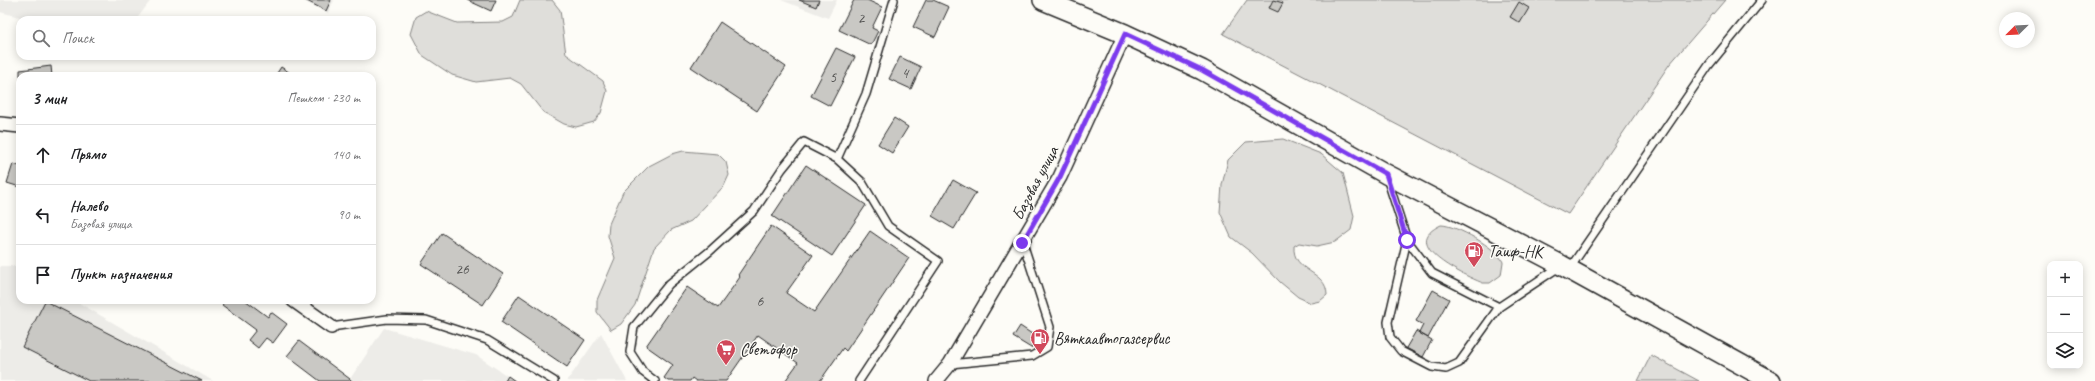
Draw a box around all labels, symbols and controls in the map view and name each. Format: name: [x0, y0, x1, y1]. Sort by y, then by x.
house number: 2: [858, 9, 866, 28]
north arrow: [1999, 12, 2035, 48]
search box: [16, 16, 376, 60]
icon: search: [30, 27, 52, 49]
text: Поиск: [62, 29, 94, 48]
house number: 4: [902, 64, 910, 83]
house number: 5: [830, 68, 838, 87]
text: 3 мин: [32, 88, 67, 109]
text: Пешком · 230 m: [287, 90, 360, 106]
street label: Базовая улица: [1007, 141, 1065, 224]
icon: ahead: [32, 144, 54, 166]
text: Прямо: [70, 145, 106, 164]
text: 140 m: [332, 147, 360, 163]
text: Налево: [70, 197, 108, 216]
icon: left: [32, 204, 54, 226]
text: 90 m: [338, 207, 360, 223]
text: Базовая улица: [70, 216, 132, 232]
route start: [1398, 231, 1416, 249]
route end: [1013, 234, 1031, 252]
fuel station icon: Таиф-НК: [1463, 240, 1485, 268]
place label: Таиф-НК: [1488, 241, 1545, 262]
house number: 26: [455, 260, 470, 279]
map controls: [2047, 261, 2083, 369]
button: +: [2047, 261, 2083, 297]
icon: arrive: [32, 264, 54, 286]
text: Пункт назначения: [70, 265, 172, 284]
house number: 6: [757, 292, 765, 311]
button: −: [2047, 297, 2083, 333]
fuel station icon: Вяткаавтогазсервис: [1029, 327, 1051, 355]
place label: Вяткаавтогазсервис: [1054, 328, 1171, 349]
button: layers: [2047, 333, 2083, 369]
supermarket icon: Светофор: [715, 338, 737, 366]
place label: Светофор: [740, 339, 799, 360]

